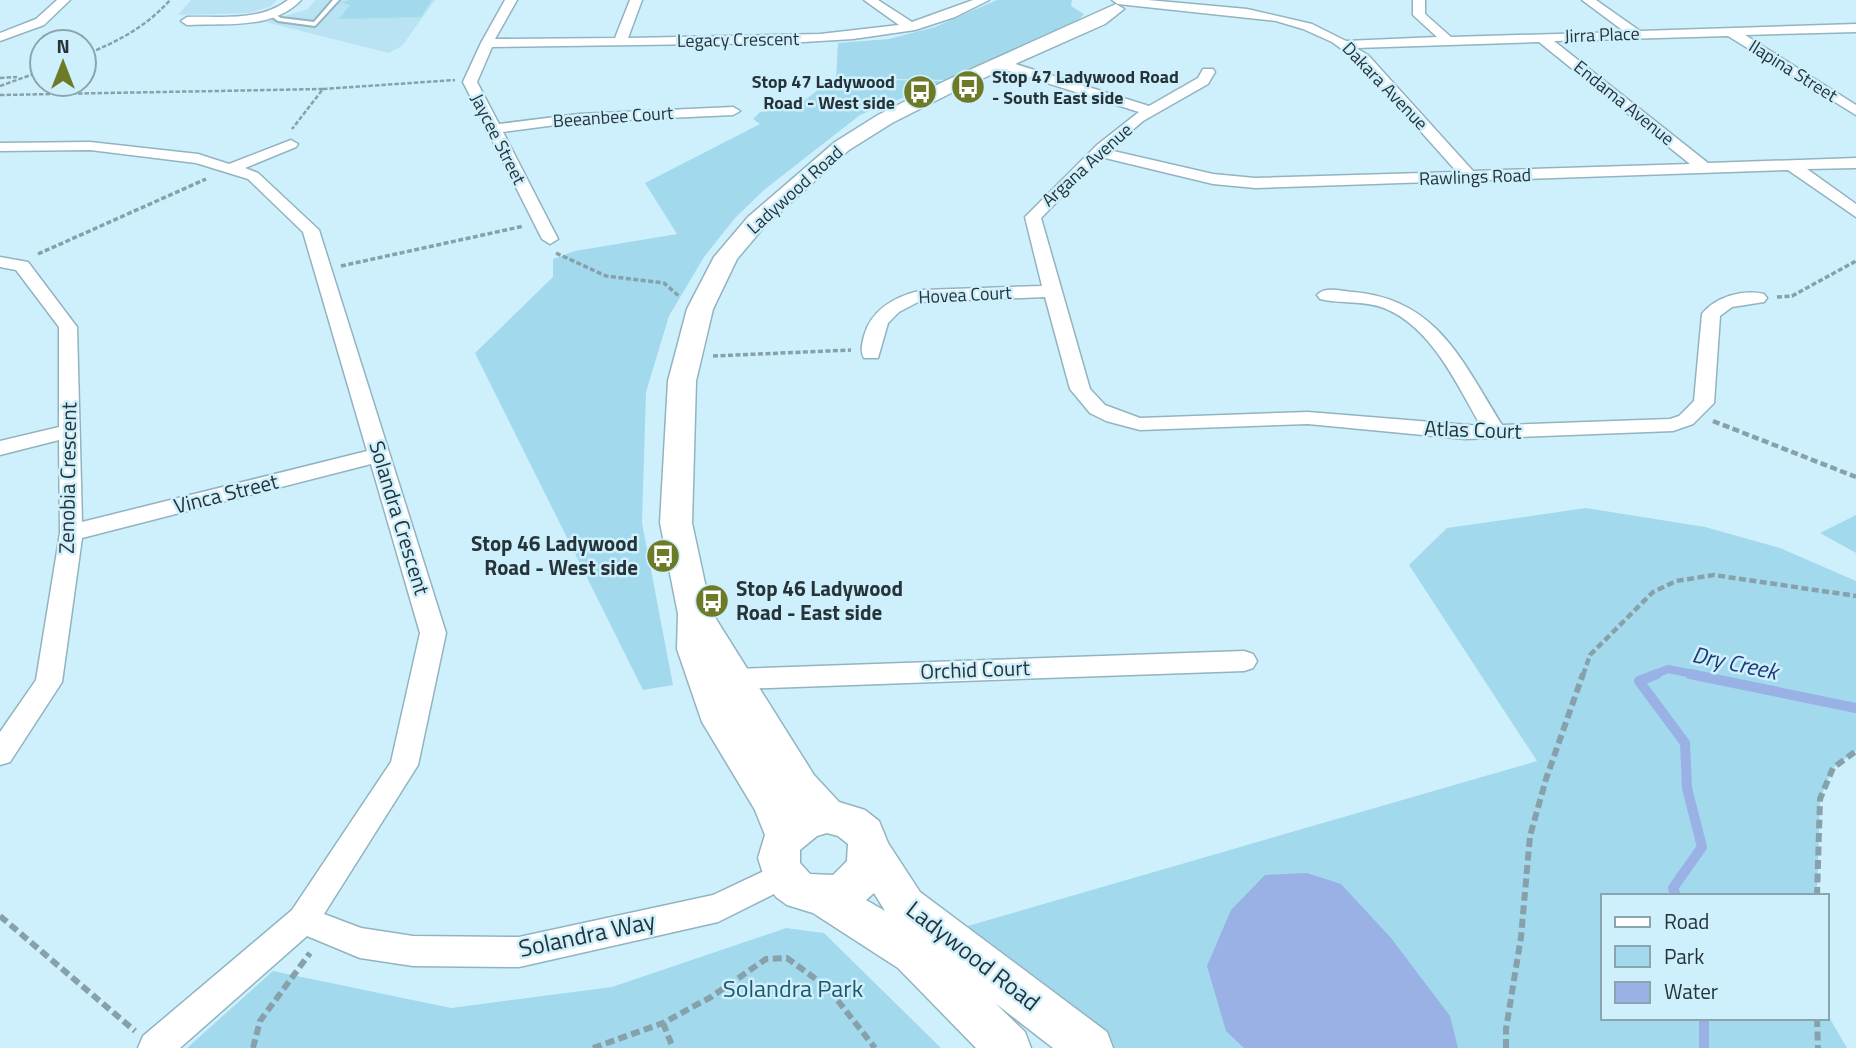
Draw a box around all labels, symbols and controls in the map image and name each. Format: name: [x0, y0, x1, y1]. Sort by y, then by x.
street label: Jirra Place: [1564, 20, 1640, 49]
street label: Legacy Crescent: [677, 25, 800, 54]
north arrow: [28, 28, 98, 98]
text: N: [56, 31, 70, 60]
street label: Ilapina Street: [1744, 33, 1843, 109]
street label: Dakara Avenue: [1336, 35, 1435, 136]
street label: Endama Avenue: [1568, 54, 1680, 152]
place label: Stop 47 Ladywood Road - South East side: [992, 63, 1179, 111]
place label: Stop 47 Ladywood Road - West side: [752, 68, 895, 116]
bus stop icon: Stop 47 Ladywood Road - South East side: [949, 68, 987, 106]
bus stop icon: Stop 47 Ladywood Road - West side: [901, 73, 939, 111]
street label: Jaycee Street: [464, 89, 533, 190]
street label: Beeanbee Court: [552, 99, 675, 134]
street label: Argana Avenue: [1035, 116, 1138, 213]
street label: Ladywood Road: [741, 139, 849, 240]
street label: Rawlings Road: [1418, 161, 1531, 192]
street label: Hovea Court: [918, 279, 1013, 310]
street label: Zenobia Crescent: [50, 401, 84, 554]
street label: Atlas Court: [1424, 411, 1523, 447]
street label: Solandra Crescent: [361, 437, 439, 599]
street label: Vinca Street: [170, 464, 282, 521]
place label: Stop 46 Ladywood Road - West side: [471, 527, 638, 583]
bus stop icon: Stop 46 Ladywood Road - West side: [644, 537, 682, 575]
place label: Stop 46 Ladywood Road - East side: [736, 572, 903, 628]
bus stop icon: Stop 46 Ladywood Road - East side: [693, 582, 731, 620]
water label: Dry Creek: [1689, 636, 1784, 689]
street label: Orchid Court: [920, 651, 1031, 687]
street label: Ladywood Road: [899, 891, 1048, 1019]
legend: [1601, 894, 1828, 1020]
street label: Solandra Way: [515, 902, 659, 966]
text: Road: [1664, 905, 1709, 937]
text: Park: [1664, 940, 1704, 972]
park label: Solandra Park: [723, 970, 864, 1006]
text: Water: [1664, 975, 1718, 1007]

